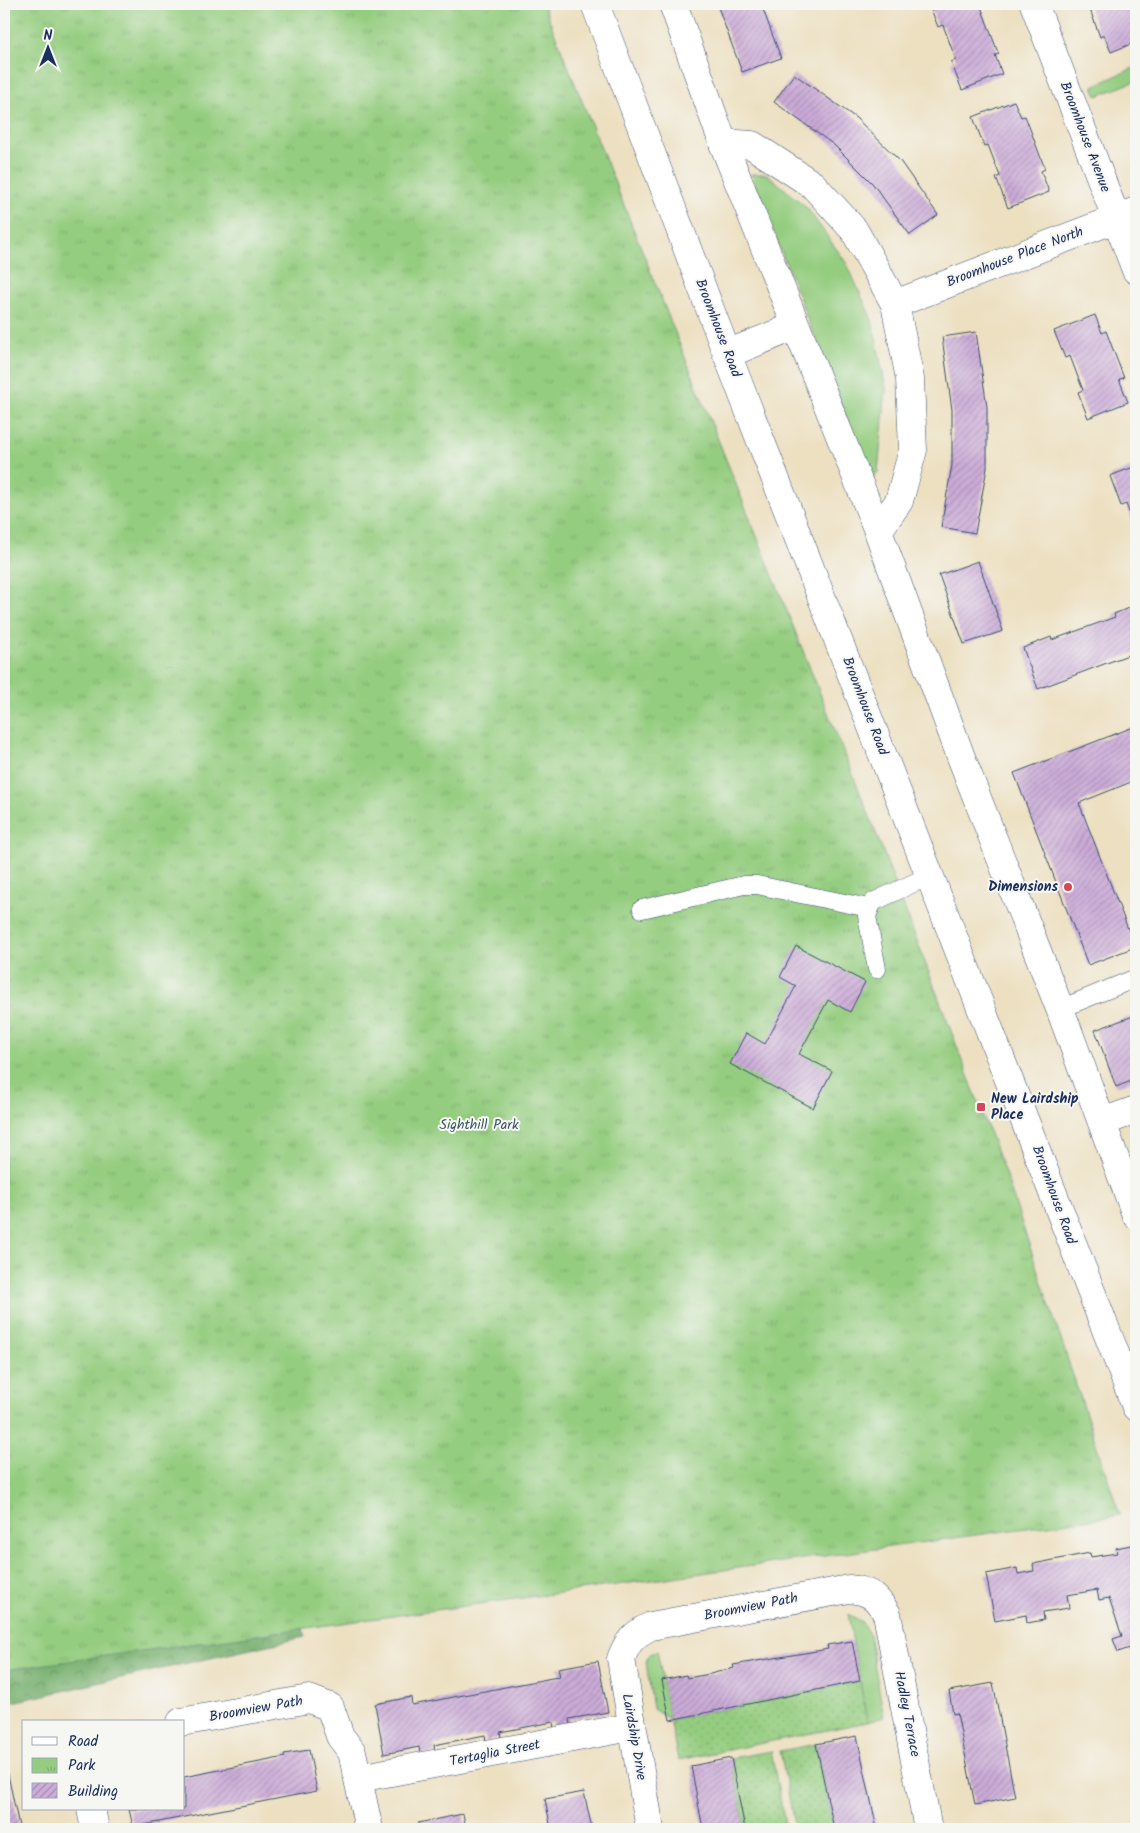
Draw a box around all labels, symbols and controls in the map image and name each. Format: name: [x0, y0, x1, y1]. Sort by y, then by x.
north arrow: [22, 22, 72, 72]
text: N: [44, 25, 53, 47]
street label: Broomhouse Avenue: [1054, 78, 1116, 196]
street label: Broomhouse Place North: [943, 221, 1087, 293]
street label: Broomhouse Road: [689, 276, 747, 381]
street label: Broomhouse Road: [836, 654, 894, 759]
place label: Dimensions: [988, 876, 1058, 898]
marker: Dimensions: [1062, 881, 1074, 893]
place label: New Lairdship Place: [991, 1088, 1079, 1126]
marker: New Lairdship Place: [975, 1101, 987, 1113]
park label: Sighthill Park: [439, 1114, 519, 1136]
street label: Broomhouse Road: [1026, 1142, 1082, 1249]
street label: Broomview Path: [702, 1587, 800, 1627]
street label: Hadley Terrace: [888, 1669, 926, 1759]
street label: Broomview Path: [207, 1690, 305, 1728]
street label: Lairdship Drive: [616, 1692, 653, 1783]
legend: [22, 1720, 185, 1810]
text: Road: [68, 1730, 99, 1754]
street label: Tertaglia Street: [448, 1733, 543, 1773]
text: Park: [68, 1754, 96, 1778]
text: Building: [68, 1780, 118, 1804]

